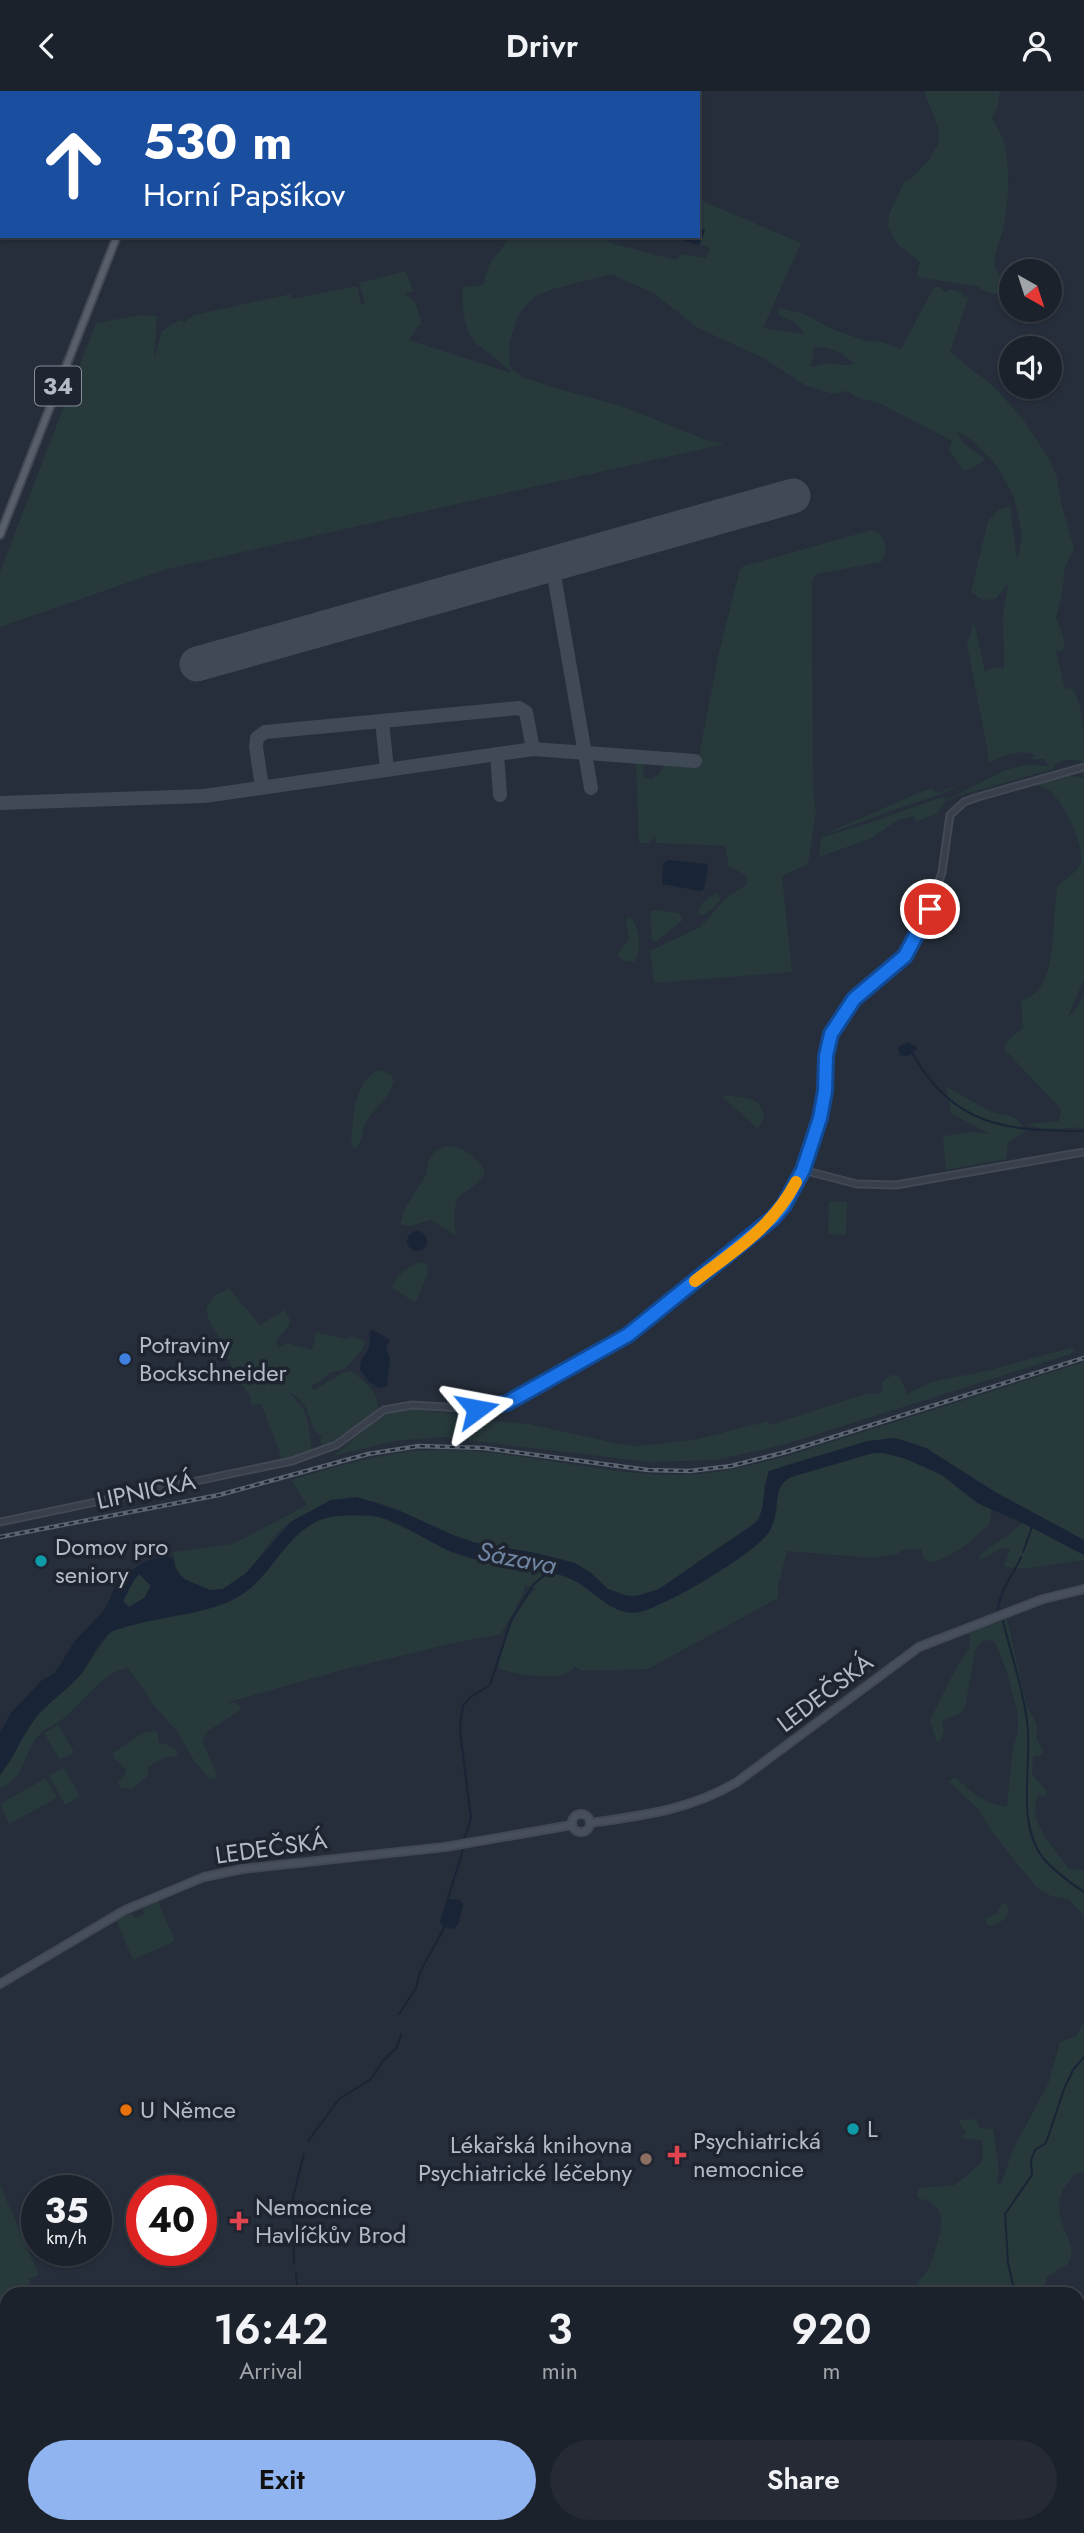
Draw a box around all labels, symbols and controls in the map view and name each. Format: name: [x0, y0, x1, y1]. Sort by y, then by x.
text: Drivr: [506, 23, 578, 69]
icon: back: [28, 27, 66, 65]
icon: person: [1018, 27, 1056, 65]
text: 530 m: [143, 107, 292, 177]
icon: ahead: [28, 119, 119, 210]
text: Horní Papšíkov: [143, 172, 345, 218]
north arrow: [999, 259, 1062, 322]
map controls: [999, 259, 1062, 399]
button: sound: [999, 336, 1062, 399]
road number: 34: [35, 367, 81, 405]
pin: [900, 879, 960, 939]
icon: arrive: [911, 890, 949, 928]
place label: Potraviny Bockschneider: [139, 1327, 288, 1390]
marker: Potraviny Bockschneider: [117, 1351, 133, 1367]
position arrow: [440, 1372, 514, 1446]
street label: LIPNICKÁ: [93, 1463, 199, 1518]
place label: Domov pro seniory: [55, 1529, 168, 1592]
water label: Sázava: [474, 1532, 560, 1584]
marker: Domov pro seniory: [33, 1553, 49, 1569]
street label: LEDEČSKÁ: [769, 1645, 880, 1740]
street label: LEDEČSKÁ: [213, 1822, 329, 1873]
place label: U Němce: [140, 2092, 236, 2127]
marker: U Němce: [118, 2102, 134, 2118]
place label: L: [867, 2111, 878, 2146]
marker: L: [845, 2121, 861, 2137]
place label: Psychiatrická nemocnice: [693, 2123, 821, 2186]
place label: Lékařská knihovna Psychiatrické léčebny: [418, 2127, 632, 2190]
marker: Psychiatrická nemocnice: [667, 2145, 687, 2165]
marker: Lékařská knihovna Psychiatrické léčebny: [638, 2151, 654, 2167]
speed limit sign: 40: [126, 2175, 217, 2266]
text: 35: [44, 2186, 89, 2236]
place label: Nemocnice Havlíčkův Brod: [255, 2189, 406, 2252]
marker: Nemocnice Havlíčkův Brod: [229, 2211, 249, 2231]
text: km/h: [46, 2225, 87, 2251]
text: 16:42: [213, 2299, 328, 2360]
text: 3: [547, 2299, 572, 2360]
text: 920: [791, 2299, 872, 2360]
text: Arrival: [239, 2354, 303, 2388]
text: min: [542, 2354, 578, 2388]
text: m: [822, 2354, 840, 2388]
button: Exit: [28, 2440, 536, 2520]
button: Share: [550, 2440, 1057, 2520]

